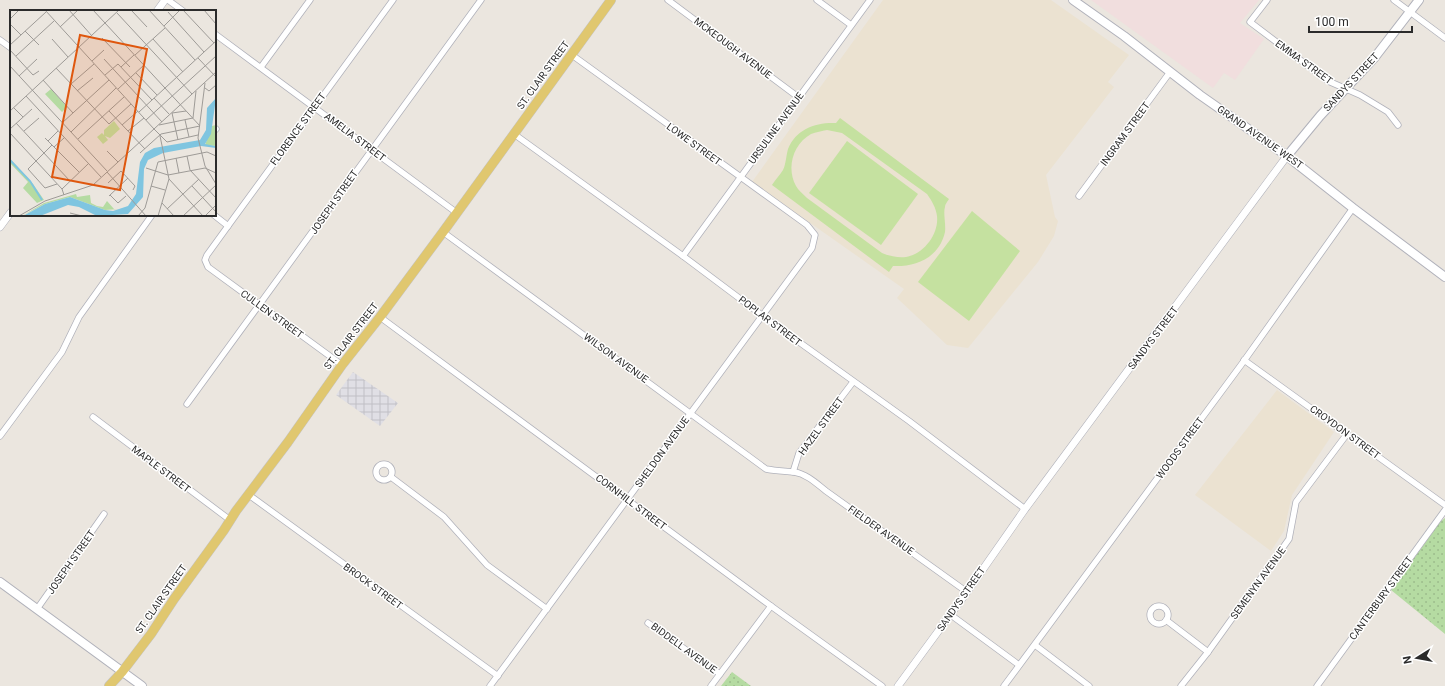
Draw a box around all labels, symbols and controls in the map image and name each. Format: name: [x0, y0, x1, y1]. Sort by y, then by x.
scale bar: [1309, 8, 1412, 34]
inset map: [10, 10, 216, 216]
street label: MCKEOUGH AVENUE: [692, 15, 774, 81]
text: 100 m: [1315, 15, 1349, 29]
street label: EMMA STREET: [1273, 38, 1335, 86]
street label: ST. CLAIR STREET: [515, 39, 571, 111]
street label: SANDYS STREET: [1321, 51, 1381, 113]
street label: URSULINE AVENUE: [746, 90, 806, 166]
street label: FLORENCE STREET: [268, 91, 328, 167]
street label: INGRAM STREET: [1098, 100, 1152, 168]
street label: GRAND AVENUE WEST: [1215, 103, 1305, 171]
street label: AMELIA STREET: [322, 110, 388, 164]
street label: LOWE STREET: [665, 121, 723, 167]
street label: JOSEPH STREET: [308, 168, 360, 236]
street label: CULLEN STREET: [239, 288, 305, 340]
street label: POPLAR STREET: [736, 294, 804, 348]
street label: ST. CLAIR STREET: [322, 301, 380, 371]
street label: SANDYS STREET: [1126, 304, 1180, 372]
street label: WILSON AVENUE: [582, 331, 651, 385]
street label: HAZEL STREET: [796, 395, 846, 457]
street label: CROYDON STREET: [1308, 403, 1382, 461]
street label: SHELDON AVENUE: [633, 414, 692, 489]
street label: WOODS STREET: [1154, 415, 1206, 481]
street label: MAPLE STREET: [129, 443, 193, 495]
street label: CORNHILL STREET: [594, 472, 668, 532]
street label: FIELDER AVENUE: [846, 503, 916, 557]
street label: JOSEPH STREET: [45, 528, 97, 596]
street label: SEMENYN AVENUE: [1228, 545, 1288, 621]
street label: CANTERBURY STREET: [1347, 554, 1415, 642]
street label: BROCK STREET: [341, 561, 405, 611]
street label: ST. CLAIR STREET: [133, 563, 189, 635]
street label: SANDYS STREET: [935, 565, 987, 633]
street label: BIDDELL AVENUE: [649, 620, 719, 676]
north arrow: [1397, 638, 1437, 678]
text: N: [1401, 655, 1415, 665]

